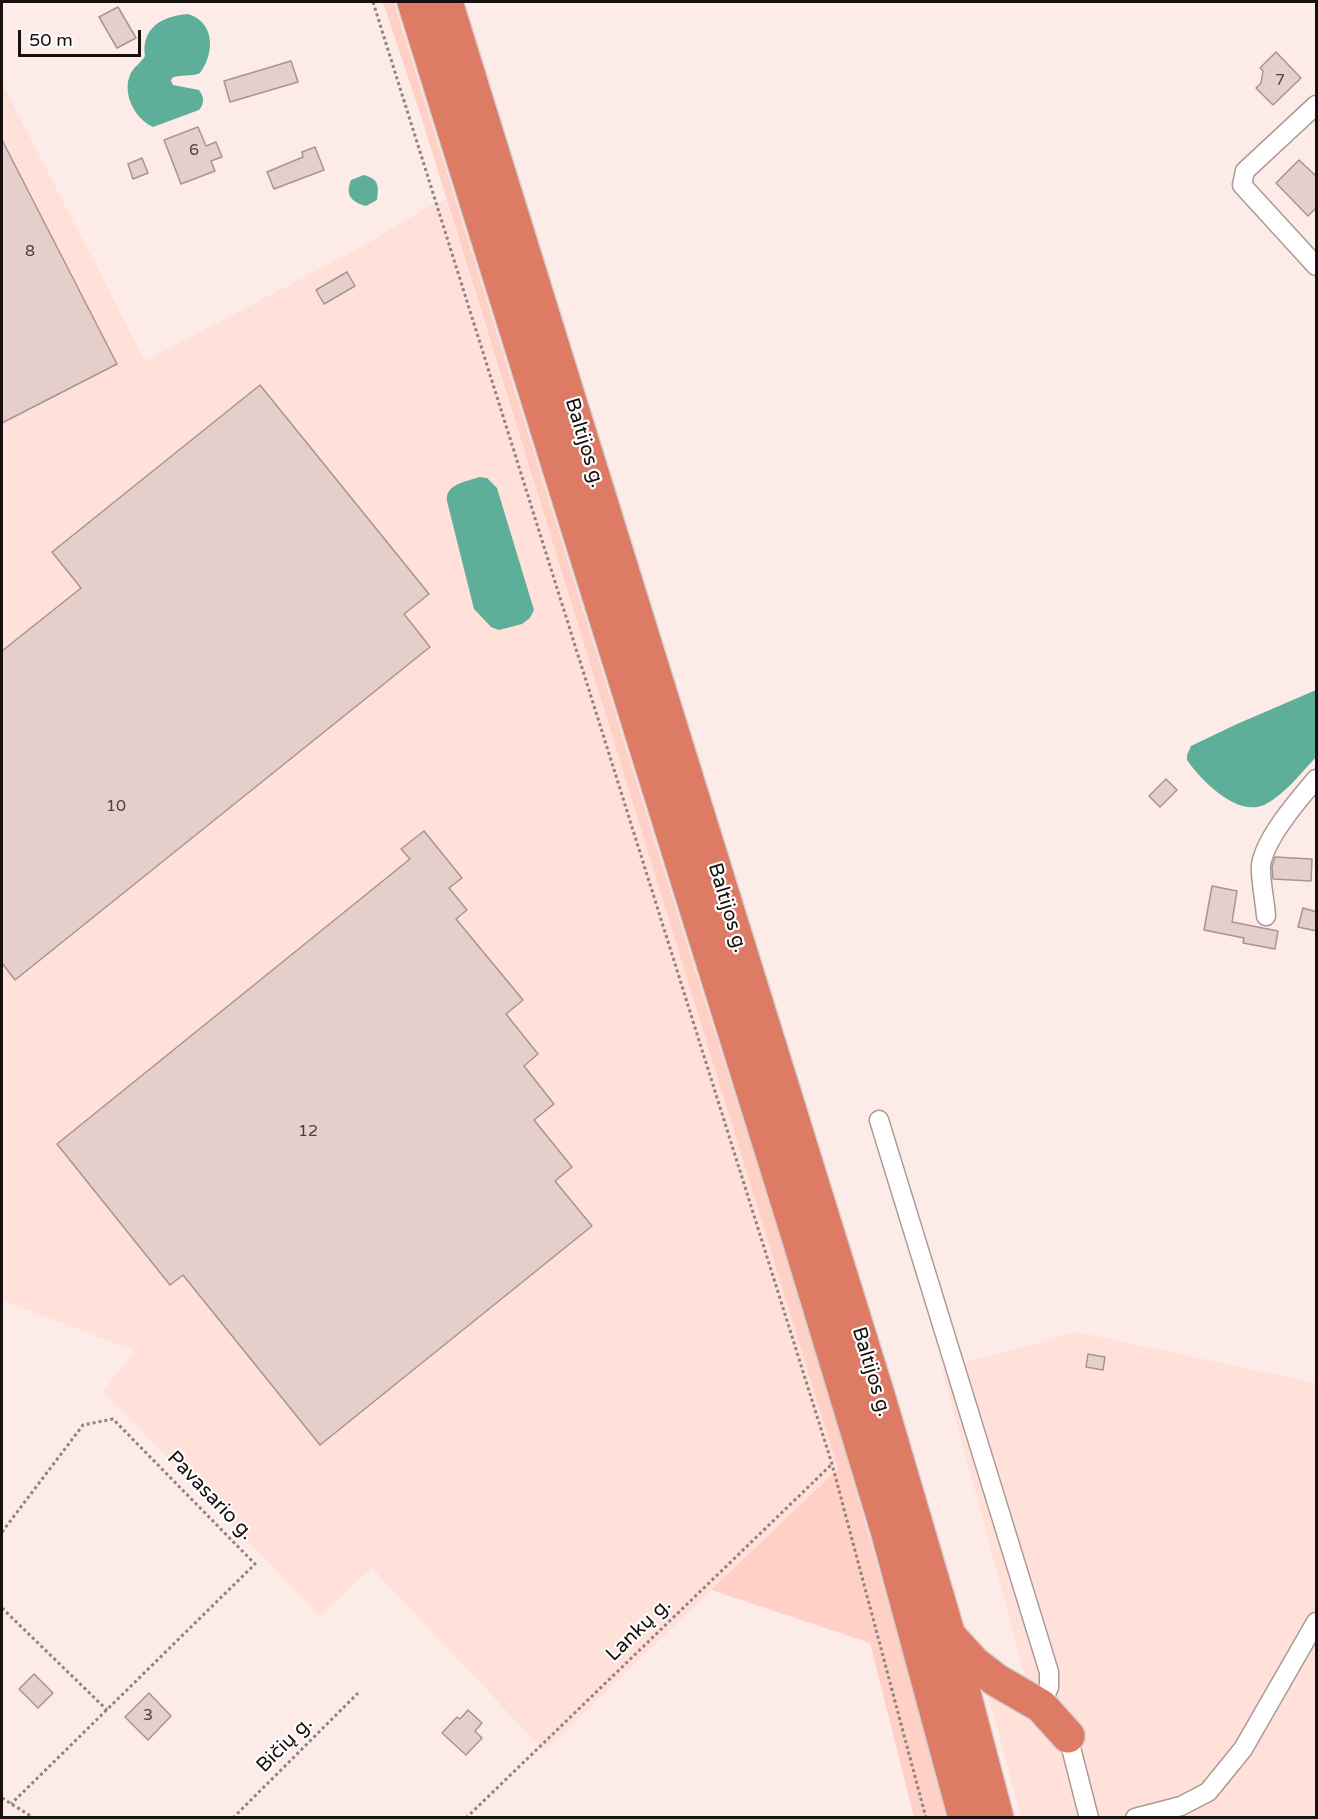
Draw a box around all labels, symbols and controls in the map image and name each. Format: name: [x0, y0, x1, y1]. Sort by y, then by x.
scale bar: [21, 18, 144, 56]
text: 50 m: [29, 29, 73, 51]
house number: 7: [1275, 71, 1285, 91]
house number: 6: [189, 141, 199, 161]
house number: 8: [25, 242, 35, 262]
street label: Baltijos g.: [559, 395, 609, 491]
house number: 10: [106, 797, 126, 817]
street label: Baltijos g.: [702, 860, 752, 956]
house number: 12: [298, 1122, 318, 1142]
street label: Baltijos g.: [846, 1324, 896, 1420]
street label: Pavasario g.: [162, 1447, 258, 1545]
street label: Lankų g.: [602, 1593, 676, 1667]
house number: 3: [143, 1706, 153, 1726]
street label: Bičių g.: [252, 1712, 318, 1778]

